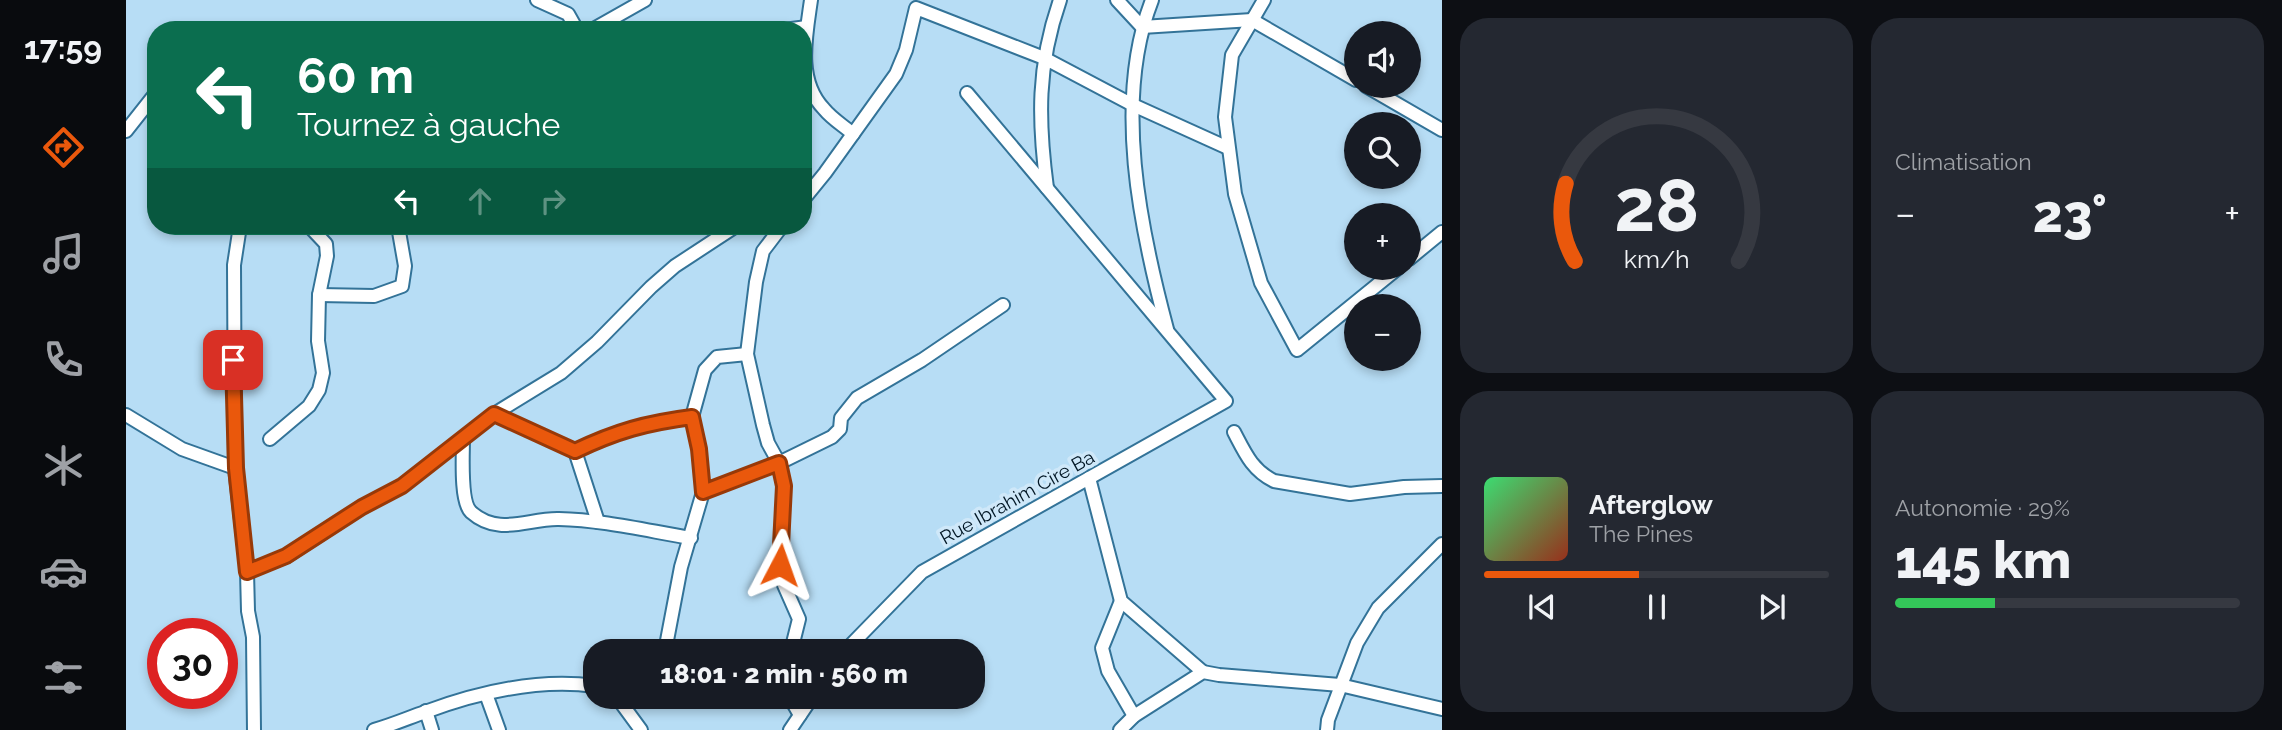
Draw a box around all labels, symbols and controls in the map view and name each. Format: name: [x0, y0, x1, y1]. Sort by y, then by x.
map controls: [1344, 21, 1421, 371]
button: sound: [1344, 21, 1421, 98]
text: 17:59: [24, 29, 102, 66]
text: 60 m: [297, 47, 414, 104]
icon: left: [182, 49, 273, 140]
text: Tournez à gauche: [297, 106, 560, 143]
button: search: [1344, 112, 1421, 189]
icon: directions: [39, 123, 88, 172]
text: Climatisation: [1895, 148, 2032, 175]
text: 28: [1614, 164, 1699, 249]
icon: left: [388, 182, 426, 220]
icon: ahead: [461, 182, 499, 220]
icon: right: [534, 182, 572, 220]
text: 23°: [2033, 183, 2107, 244]
text: −: [1895, 191, 1915, 236]
text: +: [2224, 191, 2240, 236]
button: +: [1344, 203, 1421, 280]
icon: music: [39, 229, 88, 278]
text: km/h: [1624, 244, 1689, 274]
button: −: [1344, 294, 1421, 371]
pin: [203, 330, 263, 390]
icon: phone: [39, 335, 88, 384]
icon: arrive: [214, 341, 252, 379]
icon: climate: [39, 441, 88, 490]
street label: Rue Ibrahim Cire Ba: [936, 445, 1098, 549]
text: Afterglow: [1589, 490, 1713, 520]
text: Autonomie · 29%: [1895, 494, 2070, 521]
text: The Pines: [1589, 520, 1693, 547]
position arrow: [743, 528, 817, 602]
text: 145 km: [1895, 529, 2071, 590]
icon: car: [39, 547, 88, 596]
icon: previous: [1523, 588, 1561, 626]
icon: pause: [1638, 588, 1676, 626]
icon: next: [1753, 588, 1791, 626]
speed limit sign: 30: [147, 618, 238, 709]
icon: filters: [39, 653, 88, 702]
text: 18:01 · 2 min · 560 m: [660, 659, 908, 689]

